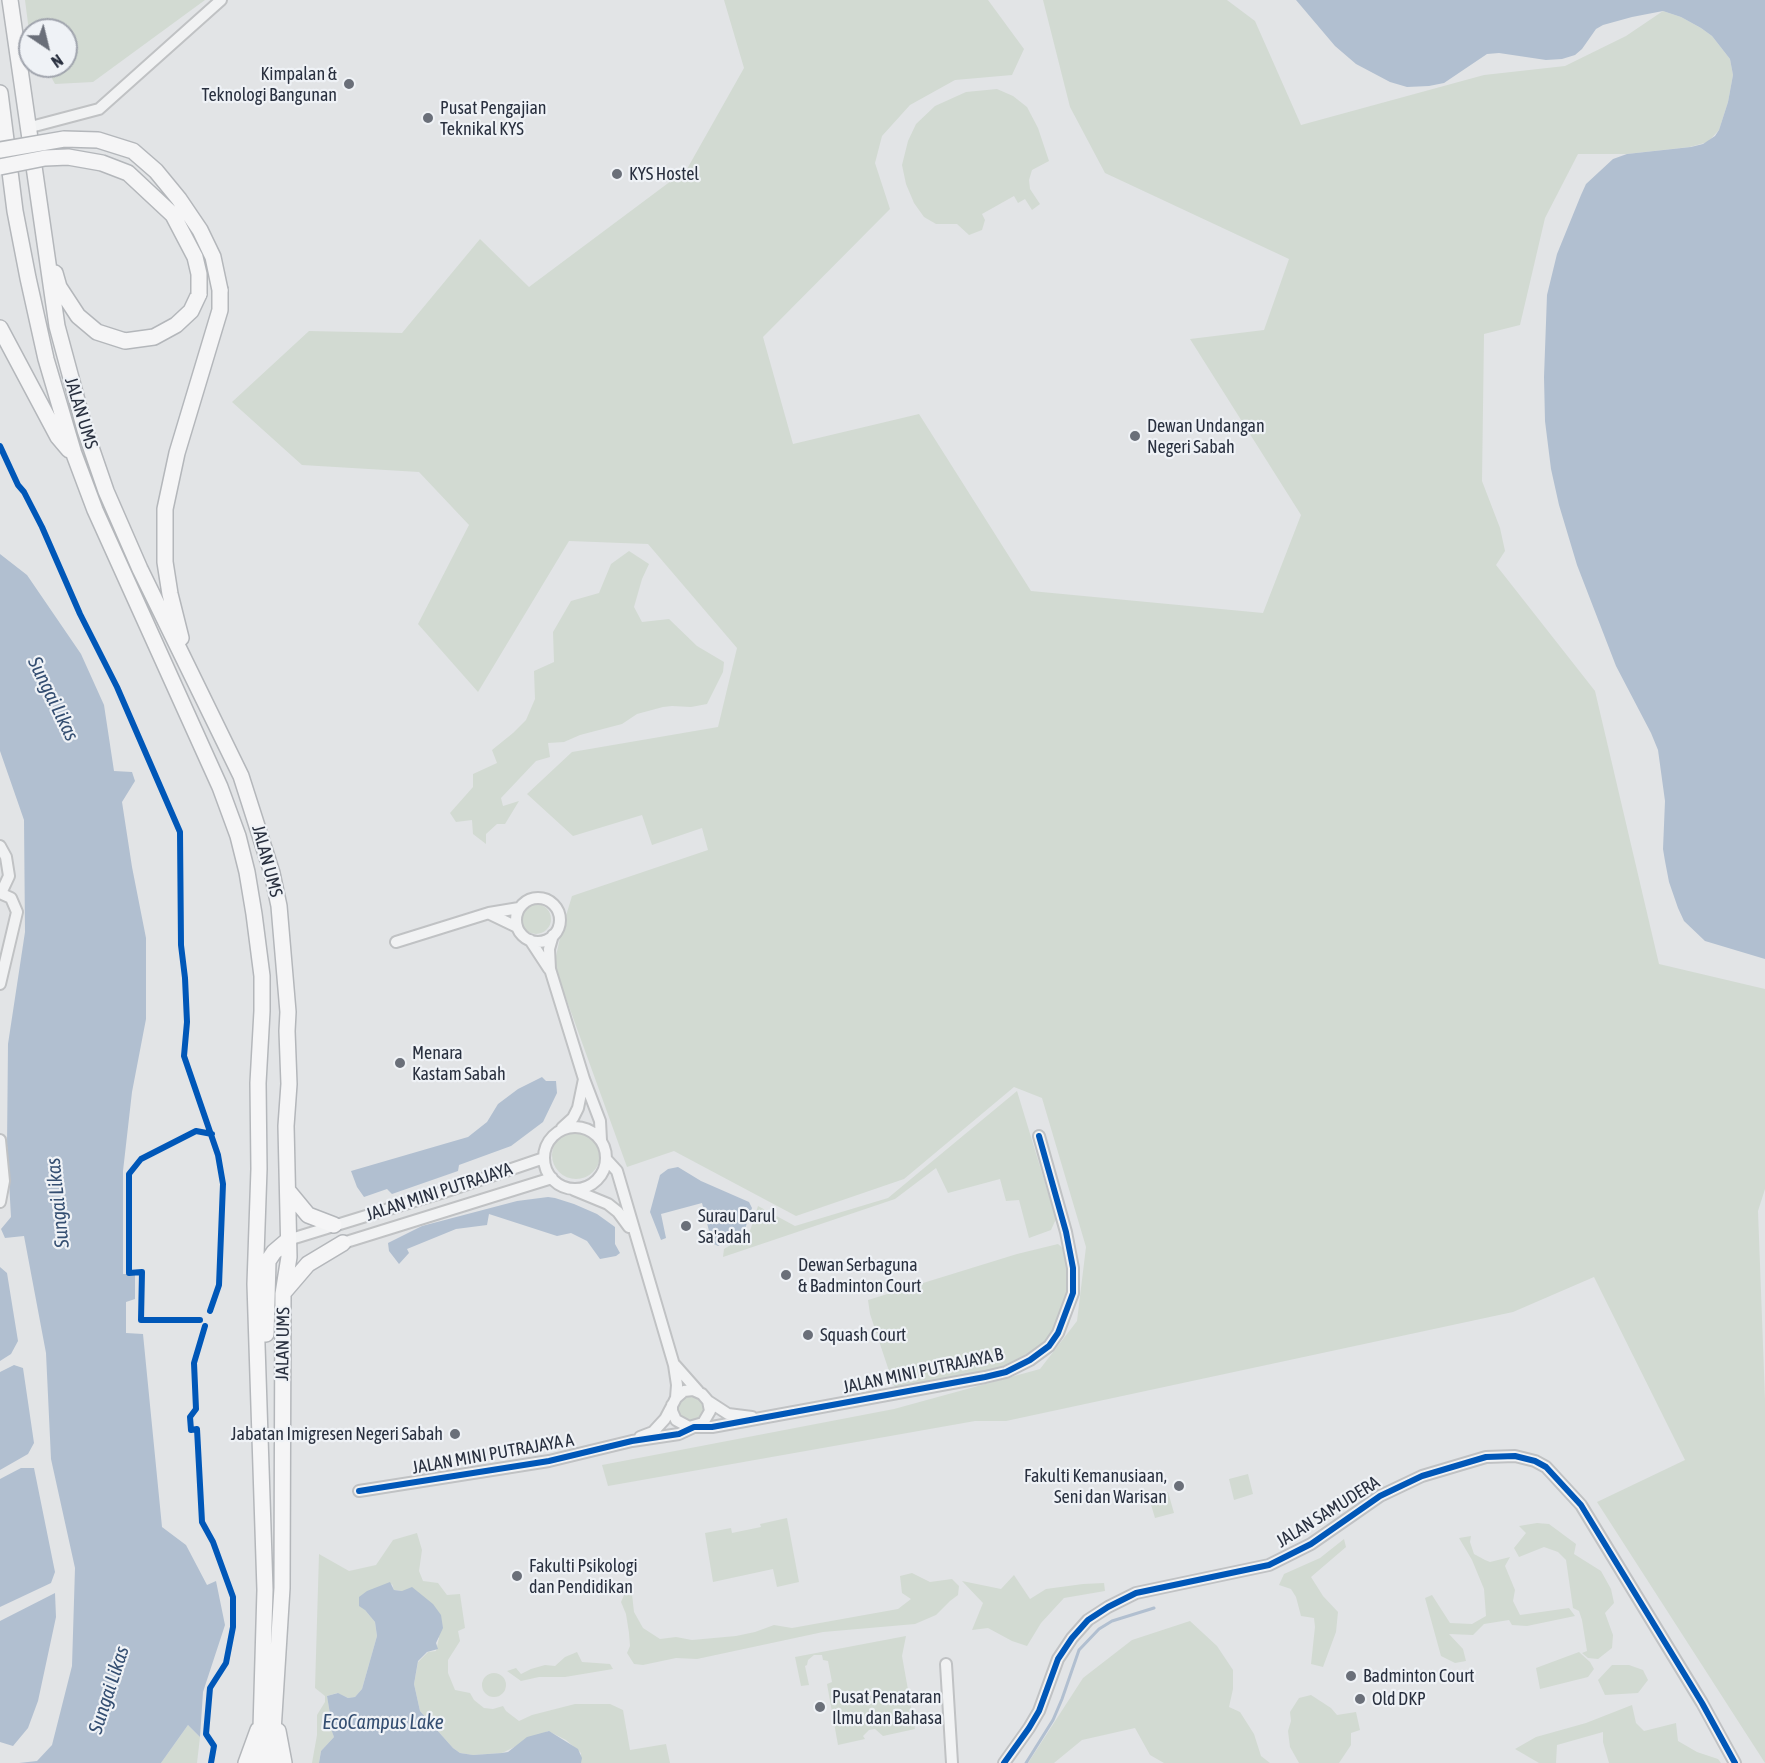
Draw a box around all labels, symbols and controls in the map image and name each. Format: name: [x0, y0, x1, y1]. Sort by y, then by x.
north arrow: [18, 18, 78, 78]
text: N: [48, 51, 66, 71]
place label: Kimpalan & Teknologi Bangunan: [202, 63, 337, 106]
marker: Kimpalan & Teknologi Bangunan: [342, 77, 356, 91]
place label: Pusat Pengajian Teknikal KYS: [440, 97, 547, 140]
marker: Pusat Pengajian Teknikal KYS: [421, 111, 435, 125]
place label: KYS Hostel: [629, 163, 699, 185]
marker: KYS Hostel: [610, 167, 624, 181]
street label: JALAN UMS: [60, 375, 102, 451]
place label: Dewan Undangan Negeri Sabah: [1147, 415, 1265, 458]
marker: Dewan Undangan Negeri Sabah: [1128, 429, 1142, 443]
water label: Sungai Likas: [22, 653, 84, 745]
street label: JALAN UMS: [247, 823, 287, 899]
place label: Menara Kastam Sabah: [412, 1042, 506, 1084]
marker: Menara Kastam Sabah: [393, 1056, 407, 1070]
water label: Sungai Likas: [41, 1157, 75, 1249]
street label: JALAN MINI PUTRAJAYA: [363, 1158, 515, 1226]
place label: Surau Darul Sa'adah: [698, 1205, 776, 1248]
marker: Surau Darul Sa'adah: [679, 1219, 693, 1233]
place label: Dewan Serbaguna & Badminton Court: [798, 1254, 921, 1296]
marker: Dewan Serbaguna & Badminton Court: [779, 1268, 793, 1282]
street label: JALAN UMS: [272, 1307, 294, 1381]
place label: Squash Court: [820, 1324, 906, 1346]
marker: Squash Court: [801, 1328, 815, 1342]
street label: JALAN MINI PUTRAJAYA B: [841, 1343, 1005, 1399]
place label: Jabatan Imigresen Negeri Sabah: [231, 1423, 443, 1445]
marker: Jabatan Imigresen Negeri Sabah: [448, 1427, 462, 1441]
street label: JALAN MINI PUTRAJAYA A: [410, 1429, 576, 1479]
place label: Fakulti Kemanusiaan, Seni dan Warisan: [1024, 1465, 1167, 1508]
street label: JALAN SAMUDERA: [1272, 1472, 1384, 1552]
marker: Fakulti Kemanusiaan, Seni dan Warisan: [1172, 1479, 1186, 1493]
place label: Fakulti Psikologi dan Pendidikan: [529, 1555, 638, 1598]
marker: Fakulti Psikologi dan Pendidikan: [510, 1569, 524, 1583]
water label: Sungai Likas: [84, 1643, 134, 1737]
place label: Badminton Court: [1363, 1665, 1474, 1687]
marker: Badminton Court: [1344, 1669, 1358, 1683]
place label: Pusat Penataran Ilmu dan Bahasa: [832, 1686, 942, 1728]
place label: Old DKP: [1372, 1688, 1426, 1710]
marker: Old DKP: [1353, 1692, 1367, 1706]
marker: Pusat Penataran Ilmu dan Bahasa: [813, 1700, 827, 1714]
water label: EcoCampus Lake: [322, 1711, 444, 1735]

